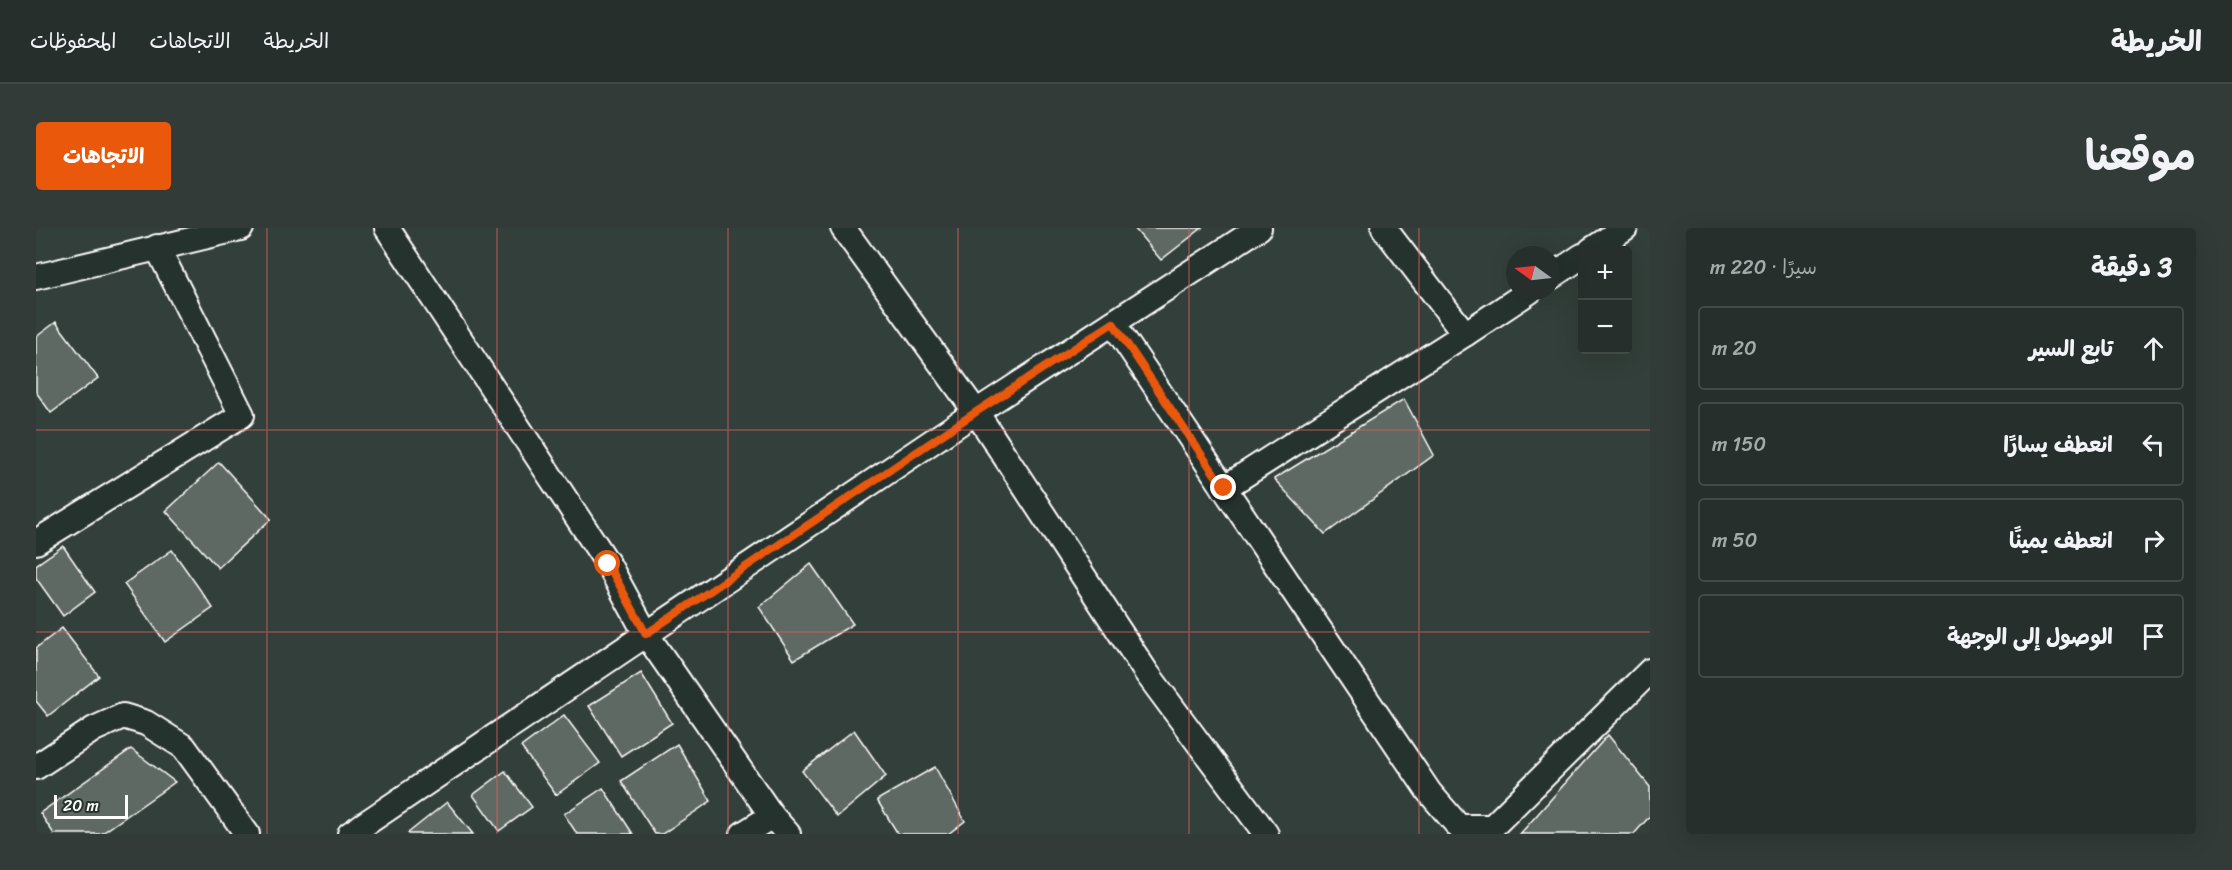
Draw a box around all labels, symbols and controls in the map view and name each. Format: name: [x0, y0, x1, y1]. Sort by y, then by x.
text: الخريطة: [2111, 17, 2202, 66]
text: المحفوظات: [30, 22, 116, 60]
text: الاتجاهات: [149, 22, 231, 60]
text: الخريطة: [264, 22, 329, 60]
text: موقعنا: [2085, 119, 2196, 193]
button: الاتجاهات: [36, 122, 171, 190]
text: 3 دقيقة: [2091, 244, 2172, 290]
north arrow: [1506, 246, 1560, 300]
map controls: [1578, 246, 1632, 354]
button: +: [1578, 246, 1632, 300]
text: سيرًا · 220 m: [1710, 250, 1817, 285]
button: −: [1578, 300, 1632, 354]
text: تابع السير: [2029, 329, 2113, 368]
text: 20 m: [1712, 331, 1757, 366]
icon: ahead: [2137, 332, 2170, 365]
text: انعطف يسارًا: [2003, 425, 2113, 464]
text: 150 m: [1712, 427, 1766, 462]
icon: left: [2137, 428, 2170, 461]
route end: [1210, 474, 1236, 500]
text: انعطف يمينًا: [2009, 521, 2113, 560]
text: 50 m: [1712, 523, 1757, 558]
icon: right: [2137, 524, 2170, 557]
route start: [594, 550, 620, 576]
text: الوصول إلى الوجهة: [1947, 617, 2113, 656]
icon: arrive: [2137, 620, 2170, 653]
text: 20 m: [63, 791, 99, 820]
scale bar: [54, 792, 128, 820]

